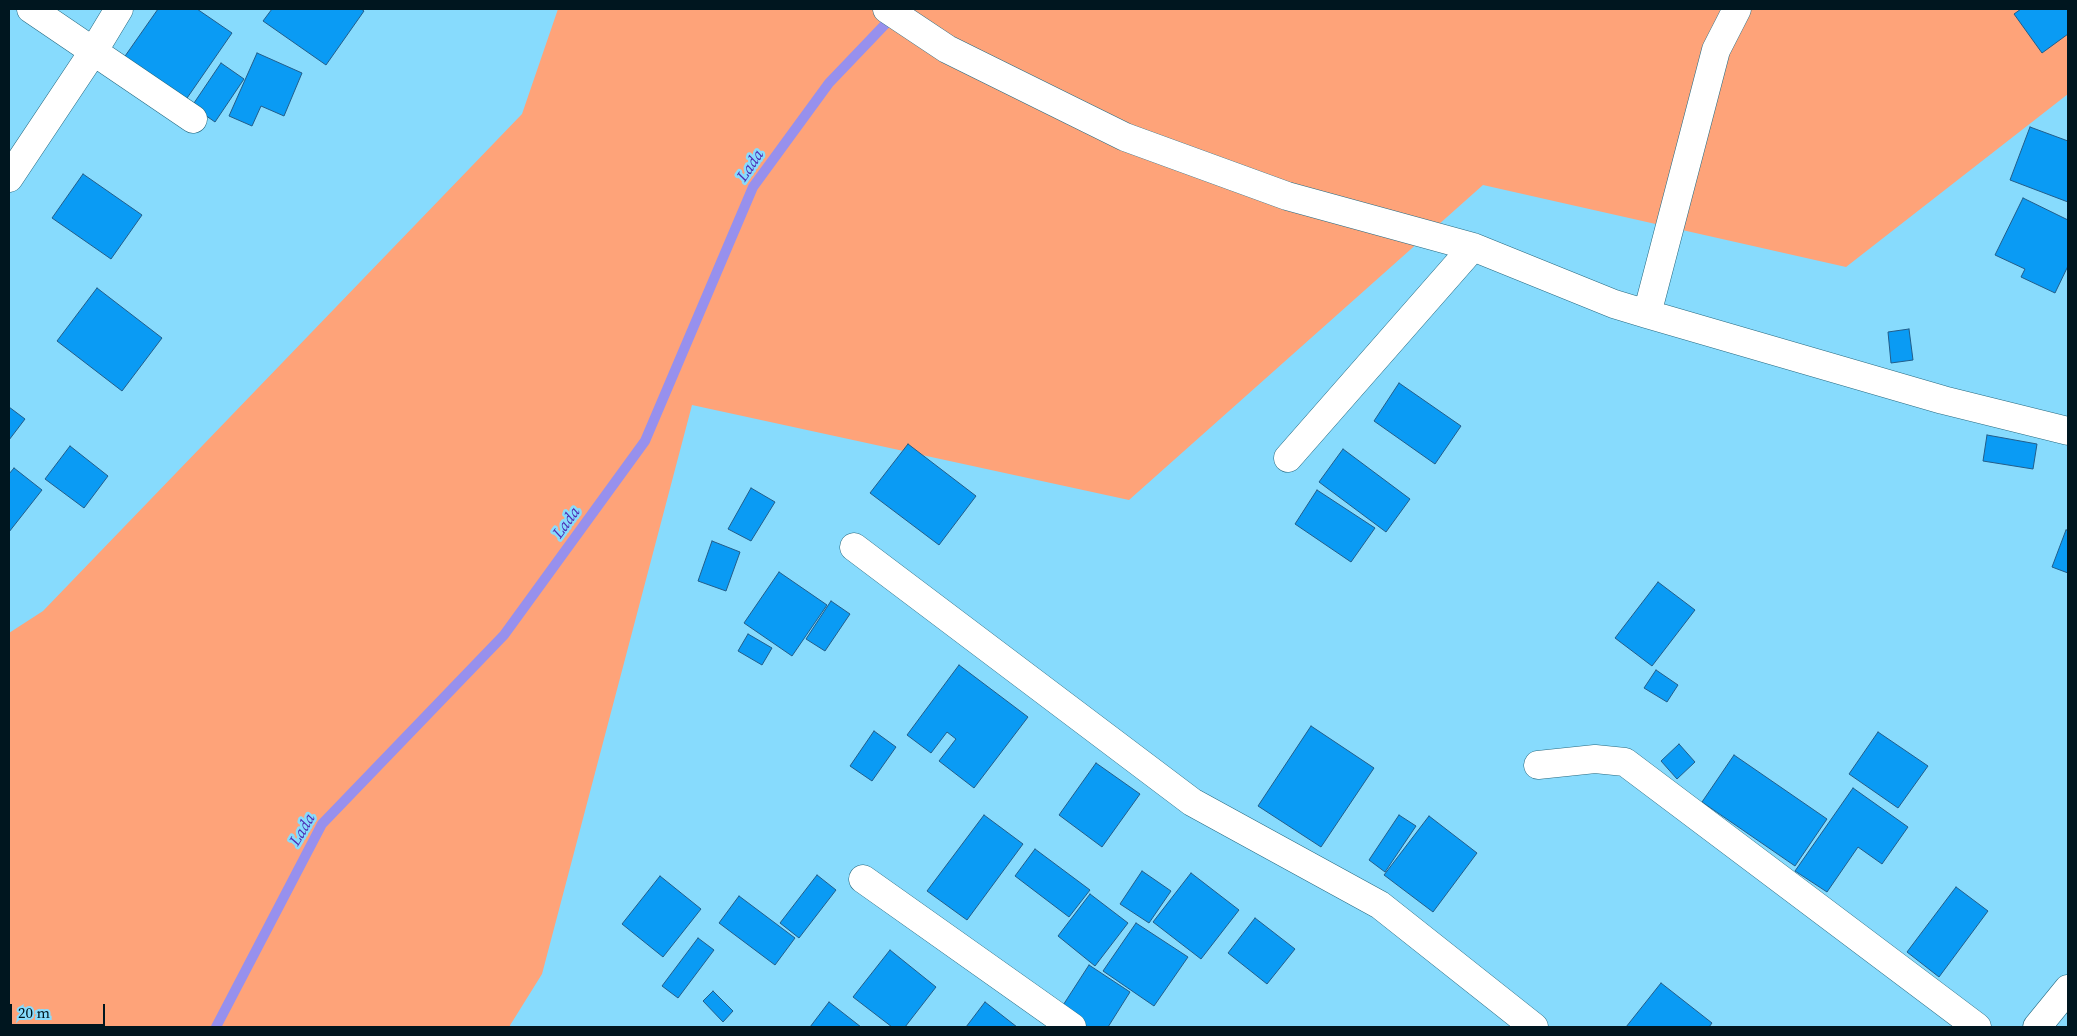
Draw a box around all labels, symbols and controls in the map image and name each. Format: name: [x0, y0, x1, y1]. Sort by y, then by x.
water label: Lada: [733, 146, 769, 186]
water label: Lada: [549, 504, 585, 542]
water label: Lada: [286, 810, 320, 850]
scale bar: [12, 994, 108, 1026]
text: 20 m: [18, 1002, 50, 1023]

